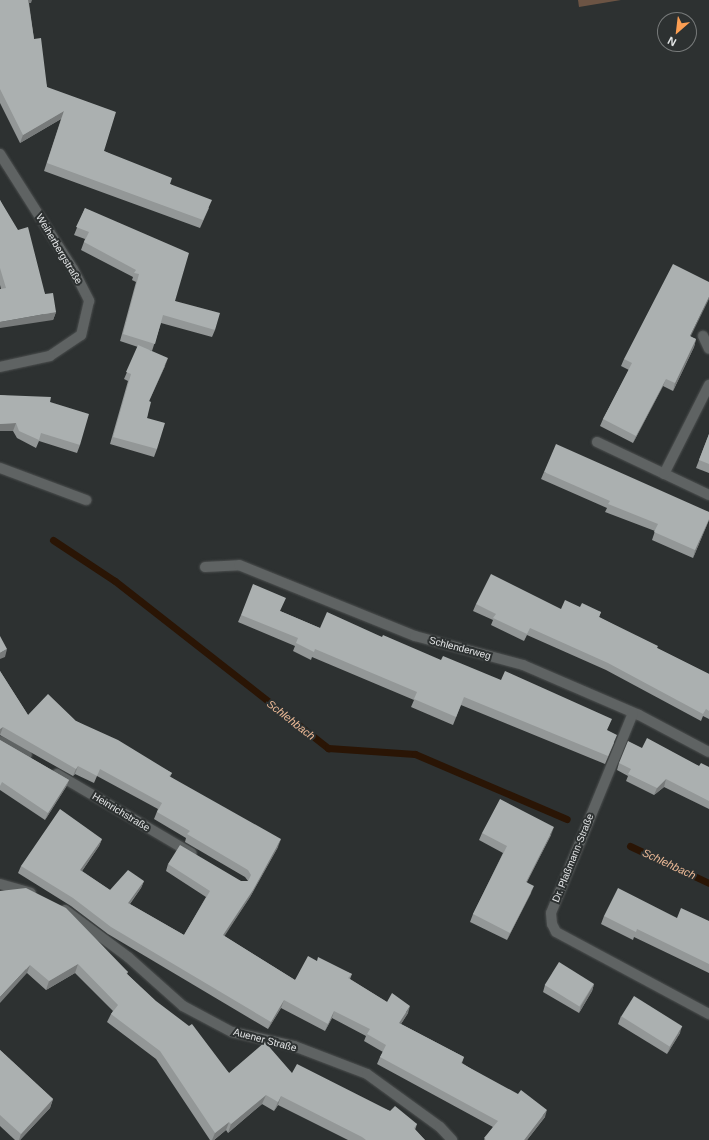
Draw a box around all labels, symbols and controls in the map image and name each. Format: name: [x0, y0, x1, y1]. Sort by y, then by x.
north arrow: [657, 12, 697, 52]
text: N: [666, 35, 678, 49]
street label: Weiherbergstraße: [33, 212, 85, 286]
street label: Schlenderweg: [428, 634, 492, 662]
water label: Schlehbach: [264, 697, 318, 743]
street label: Heinrichstraße: [90, 790, 152, 834]
street label: Dr. Plaßmann-Straße: [550, 812, 596, 904]
water label: Schlehbach: [640, 846, 698, 882]
street label: Auener Straße: [232, 1026, 298, 1054]

